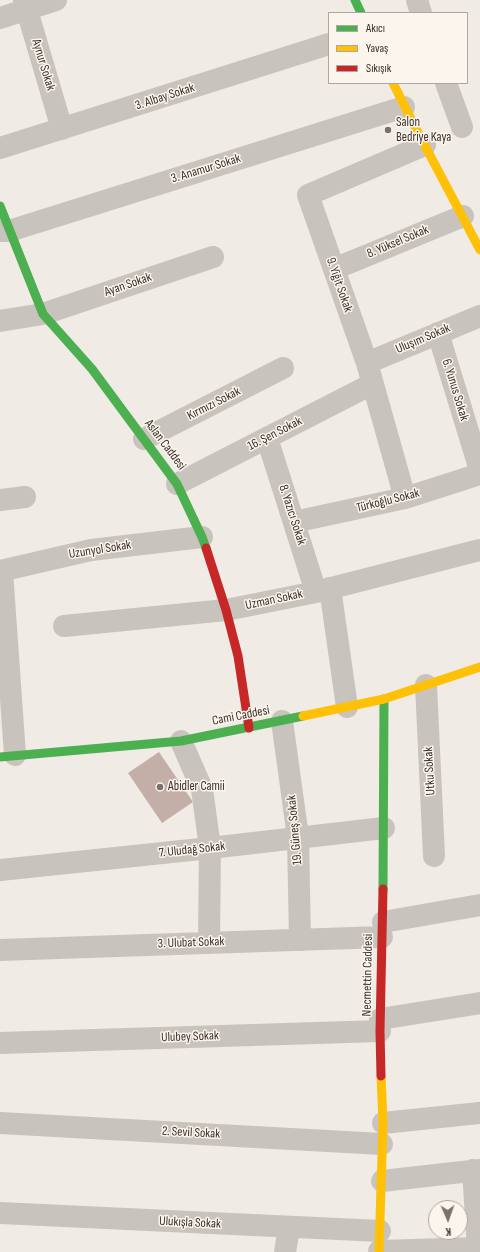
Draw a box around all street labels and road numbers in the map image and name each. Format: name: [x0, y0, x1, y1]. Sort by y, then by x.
street label: Aynur Sokak: [28, 37, 58, 93]
street label: 3. Albay Sokak: [133, 80, 197, 114]
street label: 3. Anamur Sokak: [169, 151, 243, 187]
street label: 8. Yüksel Sokak: [365, 222, 431, 262]
street label: 9. Yiğit Sokak: [322, 256, 356, 314]
street label: Ayan Sokak: [102, 270, 154, 300]
street label: Uluşım Sokak: [393, 321, 453, 357]
street label: 6. Yunus Sokak: [438, 357, 472, 423]
street label: Kırmızı Sokak: [185, 384, 243, 424]
street label: 16. Şen Sokak: [245, 414, 305, 454]
street label: Aslan Caddesi: [141, 417, 189, 473]
street label: 8. Yazıcı Sokak: [275, 483, 309, 547]
street label: Türkoğlu Sokak: [355, 486, 421, 516]
street label: Uzunyol Sokak: [68, 537, 132, 563]
street label: Uzman Sokak: [244, 586, 304, 614]
street label: Cami Caddesi: [211, 703, 271, 729]
street label: Utku Sokak: [421, 746, 439, 796]
street label: 19. Güneş Sokak: [284, 795, 306, 865]
street label: 7. Uludağ Sokak: [158, 839, 226, 861]
street label: 3. Ulubat Sokak: [157, 934, 225, 952]
street label: Necmettin Caddesi: [359, 934, 377, 1016]
street label: Ulubey Sokak: [161, 1028, 219, 1046]
street label: 2. Sevil Sokak: [161, 1124, 221, 1142]
street label: Ulukışla Sokak: [159, 1214, 221, 1232]

